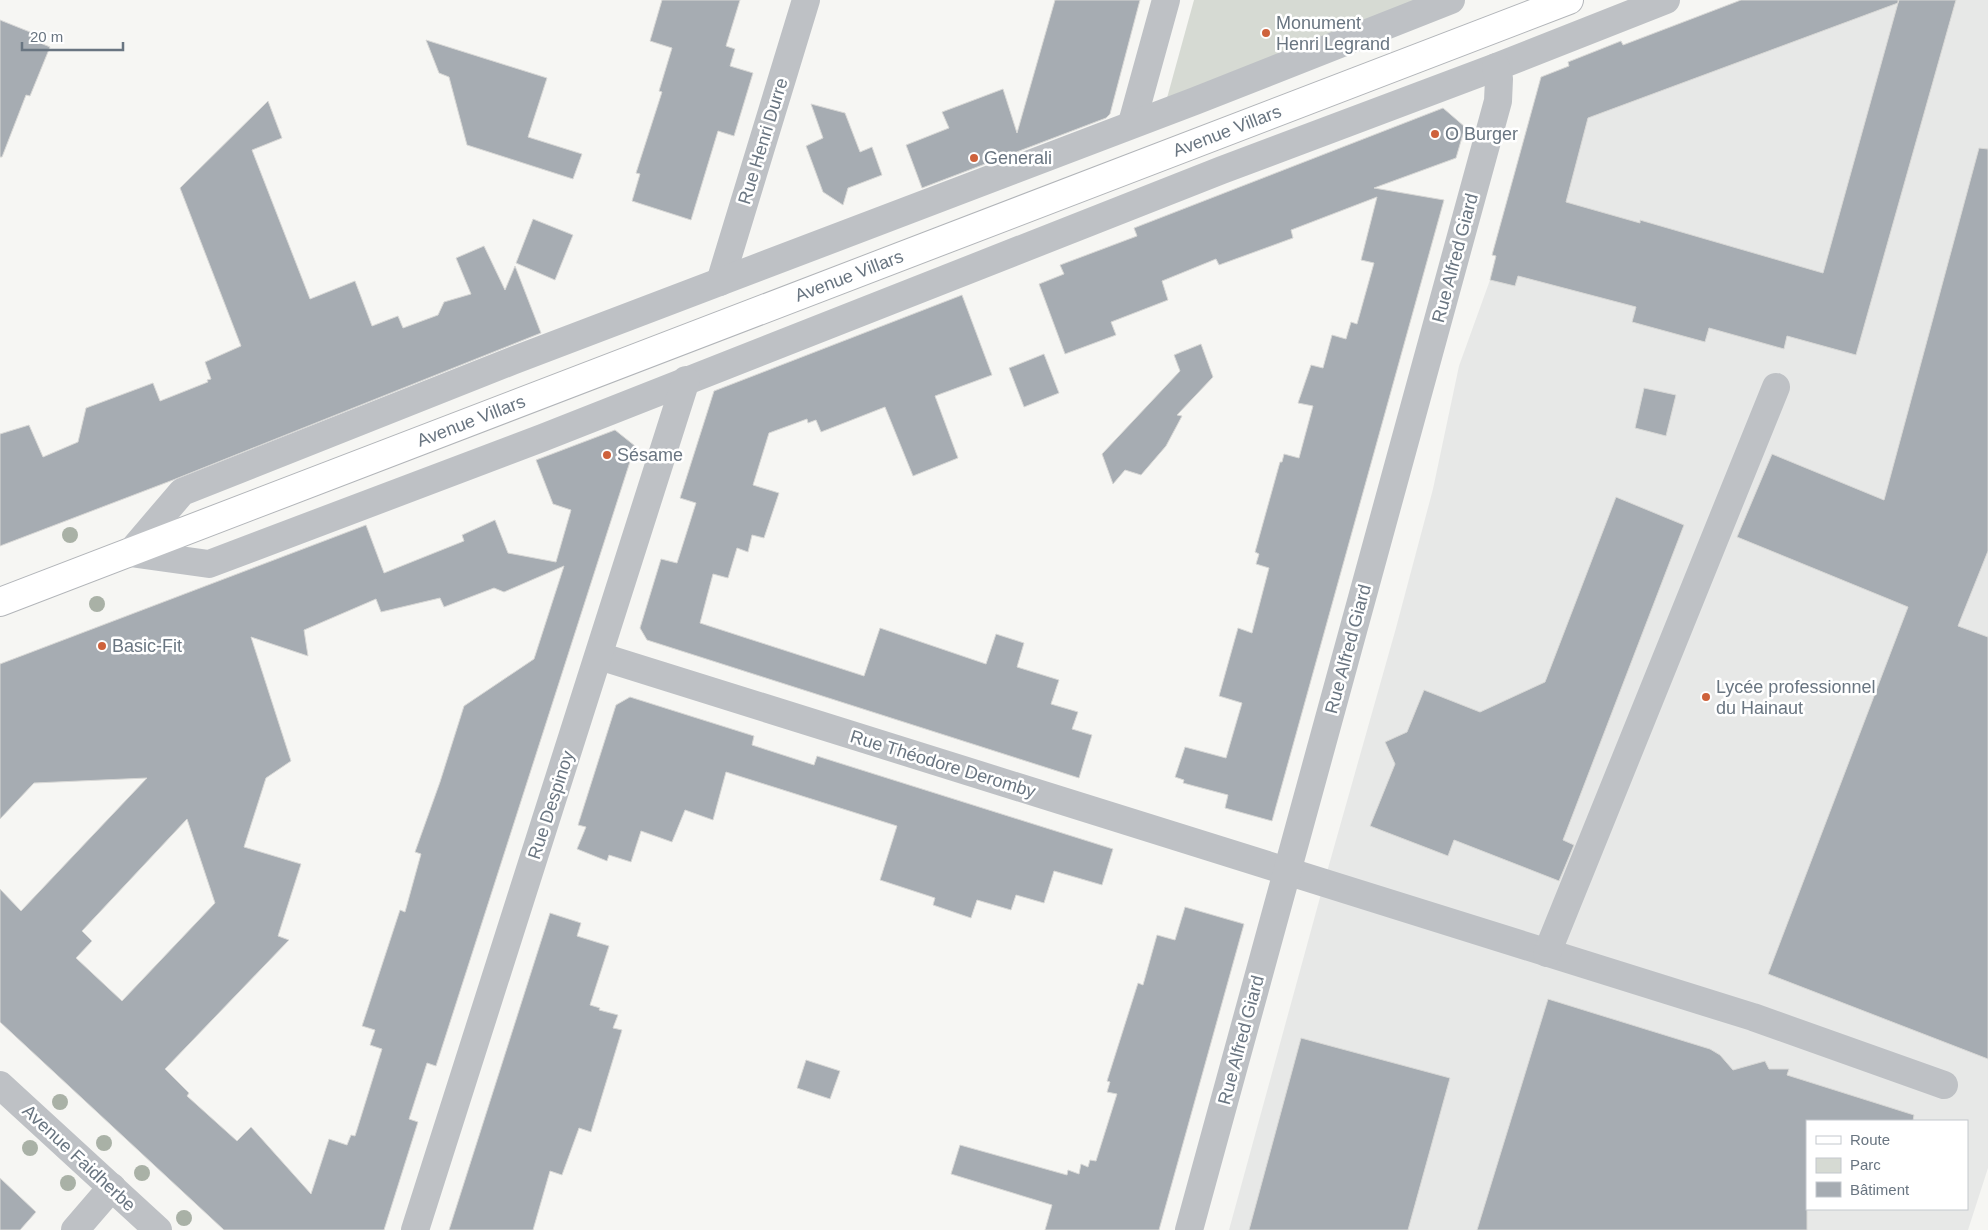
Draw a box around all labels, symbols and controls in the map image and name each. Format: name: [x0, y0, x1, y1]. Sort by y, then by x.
place label: Monument Henri Legrand: [1276, 13, 1390, 54]
scale bar: [22, 20, 124, 52]
marker: Monument Henri Legrand: [1260, 27, 1272, 39]
text: 20 m: [30, 28, 63, 45]
street label: Rue Henri Durre: [734, 75, 792, 207]
street label: Avenue Villars: [1170, 101, 1284, 161]
place label: O Burger: [1445, 124, 1518, 144]
marker: O Burger: [1429, 128, 1441, 140]
place label: Generali: [984, 148, 1052, 168]
marker: Generali: [968, 152, 980, 164]
street label: Rue Alfred Giard: [1428, 191, 1482, 325]
street label: Avenue Villars: [792, 246, 906, 306]
street label: Avenue Villars: [414, 391, 528, 451]
place label: Sésame: [617, 445, 683, 465]
marker: Sésame: [601, 449, 613, 461]
street label: Rue Alfred Giard: [1321, 582, 1375, 716]
place label: Basic-Fit: [112, 636, 182, 656]
marker: Basic-Fit: [96, 640, 108, 652]
place label: Lycée professionnel du Hainaut: [1716, 677, 1875, 718]
marker: Lycée professionnel du Hainaut: [1700, 691, 1712, 703]
street label: Rue Théodore Deromby: [848, 726, 1038, 802]
street label: Rue Despinoy: [524, 748, 578, 862]
street label: Rue Alfred Giard: [1214, 973, 1268, 1107]
street label: Avenue Faidherbe: [19, 1101, 139, 1215]
legend: [1806, 1120, 1968, 1210]
text: Route: [1850, 1131, 1890, 1148]
text: Parc: [1850, 1156, 1881, 1173]
text: Bâtiment: [1850, 1181, 1910, 1198]

